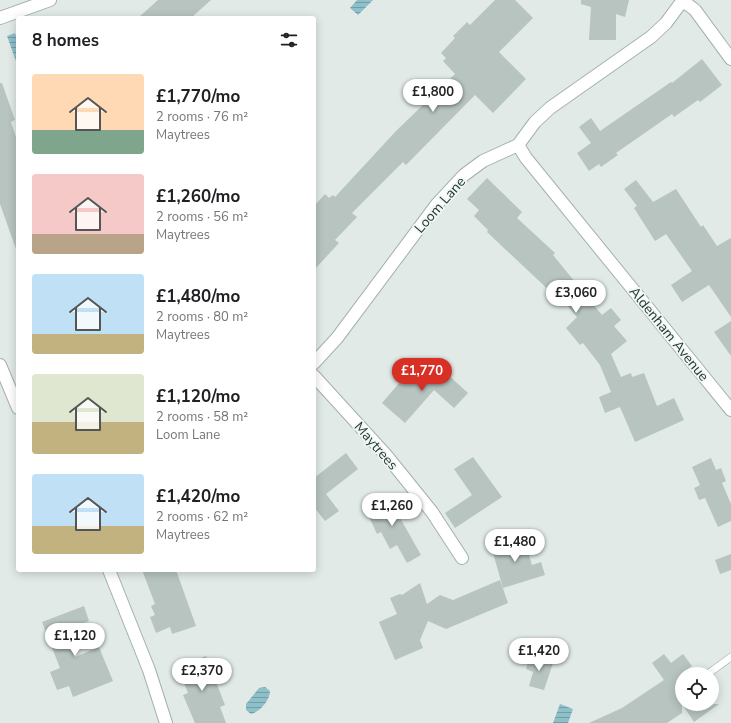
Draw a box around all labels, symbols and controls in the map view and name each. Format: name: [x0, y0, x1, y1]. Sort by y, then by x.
text: 8 homes: [32, 29, 99, 52]
icon: filters: [278, 29, 300, 51]
pin: £1,800: [400, 79, 466, 113]
text: £1,800: [412, 83, 454, 101]
text: £1,770/mo: [156, 85, 240, 108]
icon: home: [64, 90, 112, 138]
text: 2 rooms · 76 m²: [156, 108, 248, 126]
text: Maytrees: [156, 126, 210, 144]
street label: Loom Lane: [410, 173, 470, 237]
text: £1,260/mo: [156, 185, 240, 208]
icon: home: [64, 190, 112, 238]
text: 2 rooms · 56 m²: [156, 208, 248, 226]
text: Maytrees: [156, 226, 210, 244]
pin: £3,060: [543, 280, 609, 314]
street label: Aldenham Avenue: [625, 283, 713, 385]
text: £3,060: [555, 284, 597, 302]
text: £1,480/mo: [156, 285, 240, 308]
icon: home: [64, 290, 112, 338]
text: 2 rooms · 80 m²: [156, 308, 248, 326]
text: Maytrees: [156, 326, 210, 344]
pin: £1,770: [389, 358, 455, 392]
text: £1,770: [401, 362, 443, 380]
text: £1,120/mo: [156, 385, 240, 408]
icon: home: [64, 390, 112, 438]
text: 2 rooms · 58 m²: [156, 408, 248, 426]
street label: Maytrees: [350, 418, 402, 474]
text: Loom Lane: [156, 426, 220, 444]
text: £1,420/mo: [156, 485, 240, 508]
icon: home: [64, 490, 112, 538]
pin: £1,260: [359, 493, 425, 527]
text: £1,260: [371, 497, 413, 515]
text: 2 rooms · 62 m²: [156, 508, 248, 526]
text: Maytrees: [156, 526, 210, 544]
pin: £1,480: [482, 529, 548, 563]
text: £1,480: [494, 533, 536, 551]
pin: £1,120: [42, 623, 108, 657]
text: £1,120: [54, 627, 96, 645]
pin: £1,420: [506, 638, 572, 672]
text: £1,420: [518, 642, 560, 660]
pin: £2,370: [169, 658, 235, 692]
text: £2,370: [181, 662, 223, 680]
map controls: [675, 667, 719, 711]
button: locate: [675, 667, 719, 711]

